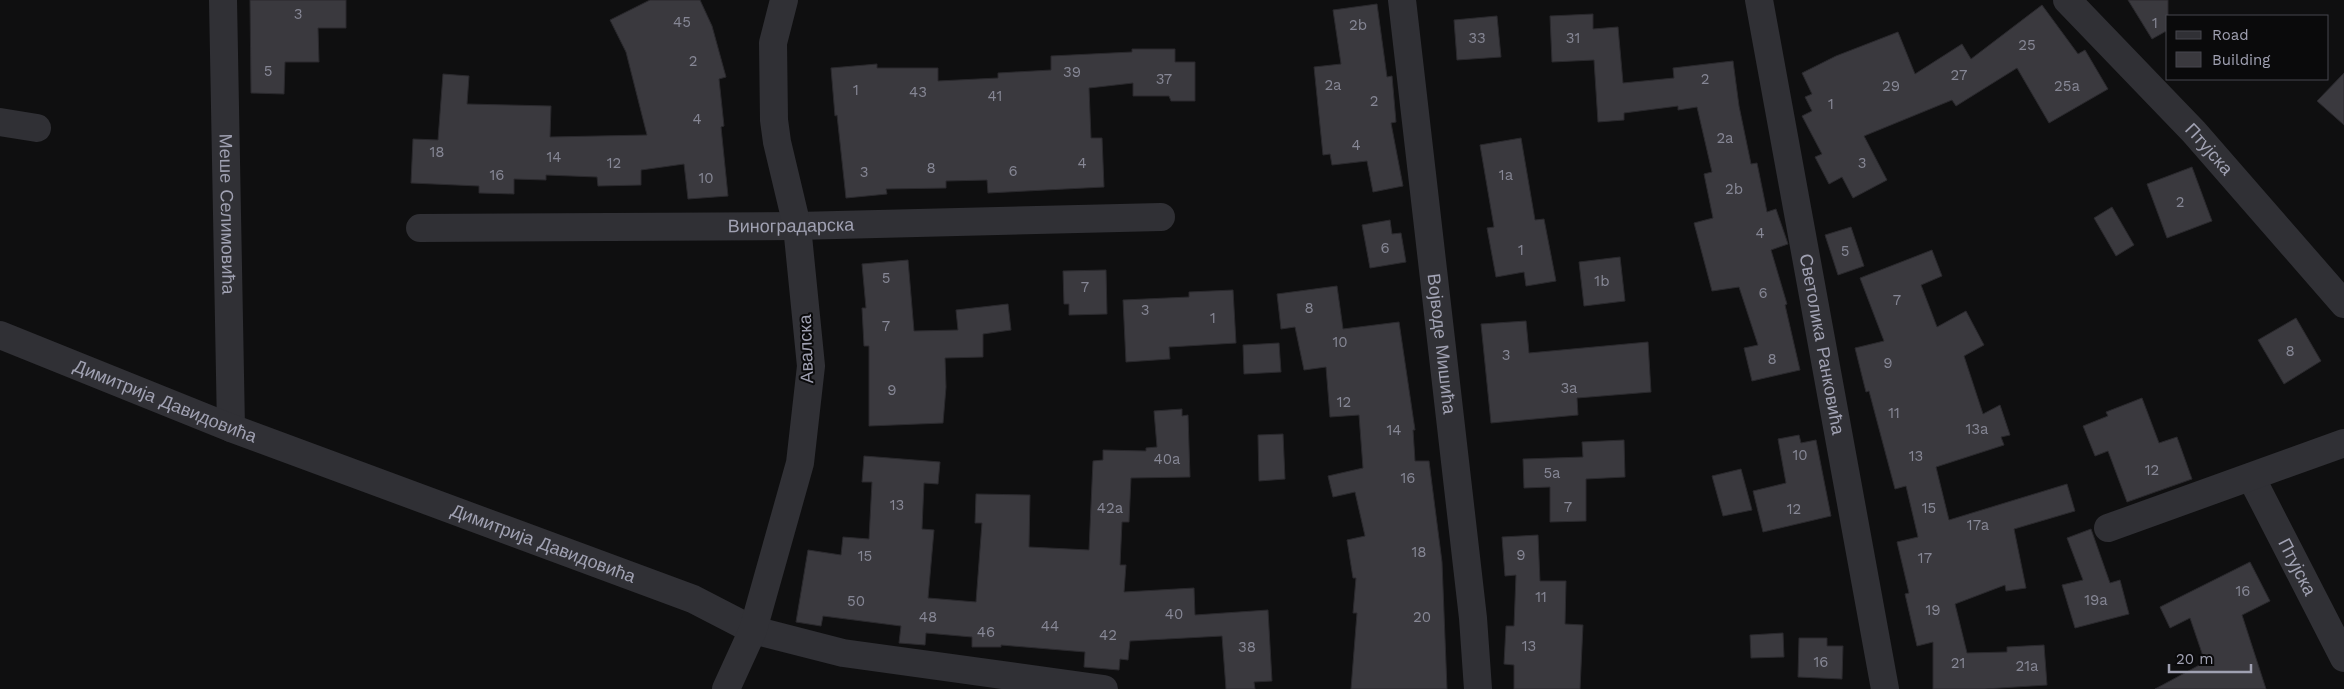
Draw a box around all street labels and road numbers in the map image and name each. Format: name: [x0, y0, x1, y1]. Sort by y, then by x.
street label: Птујска: [2181, 119, 2238, 180]
street label: Меше Селимовића: [215, 133, 240, 296]
street label: Виноградарска: [728, 214, 855, 236]
street label: Светолика Ранковића: [1796, 252, 1849, 437]
street label: Војводе Мишића: [1423, 272, 1461, 416]
street label: Авалска: [794, 313, 817, 384]
street label: Димитрија Давидовића: [71, 355, 261, 447]
street label: Димитрија Давидовића: [448, 499, 640, 587]
street label: Птујска: [2274, 534, 2321, 600]

